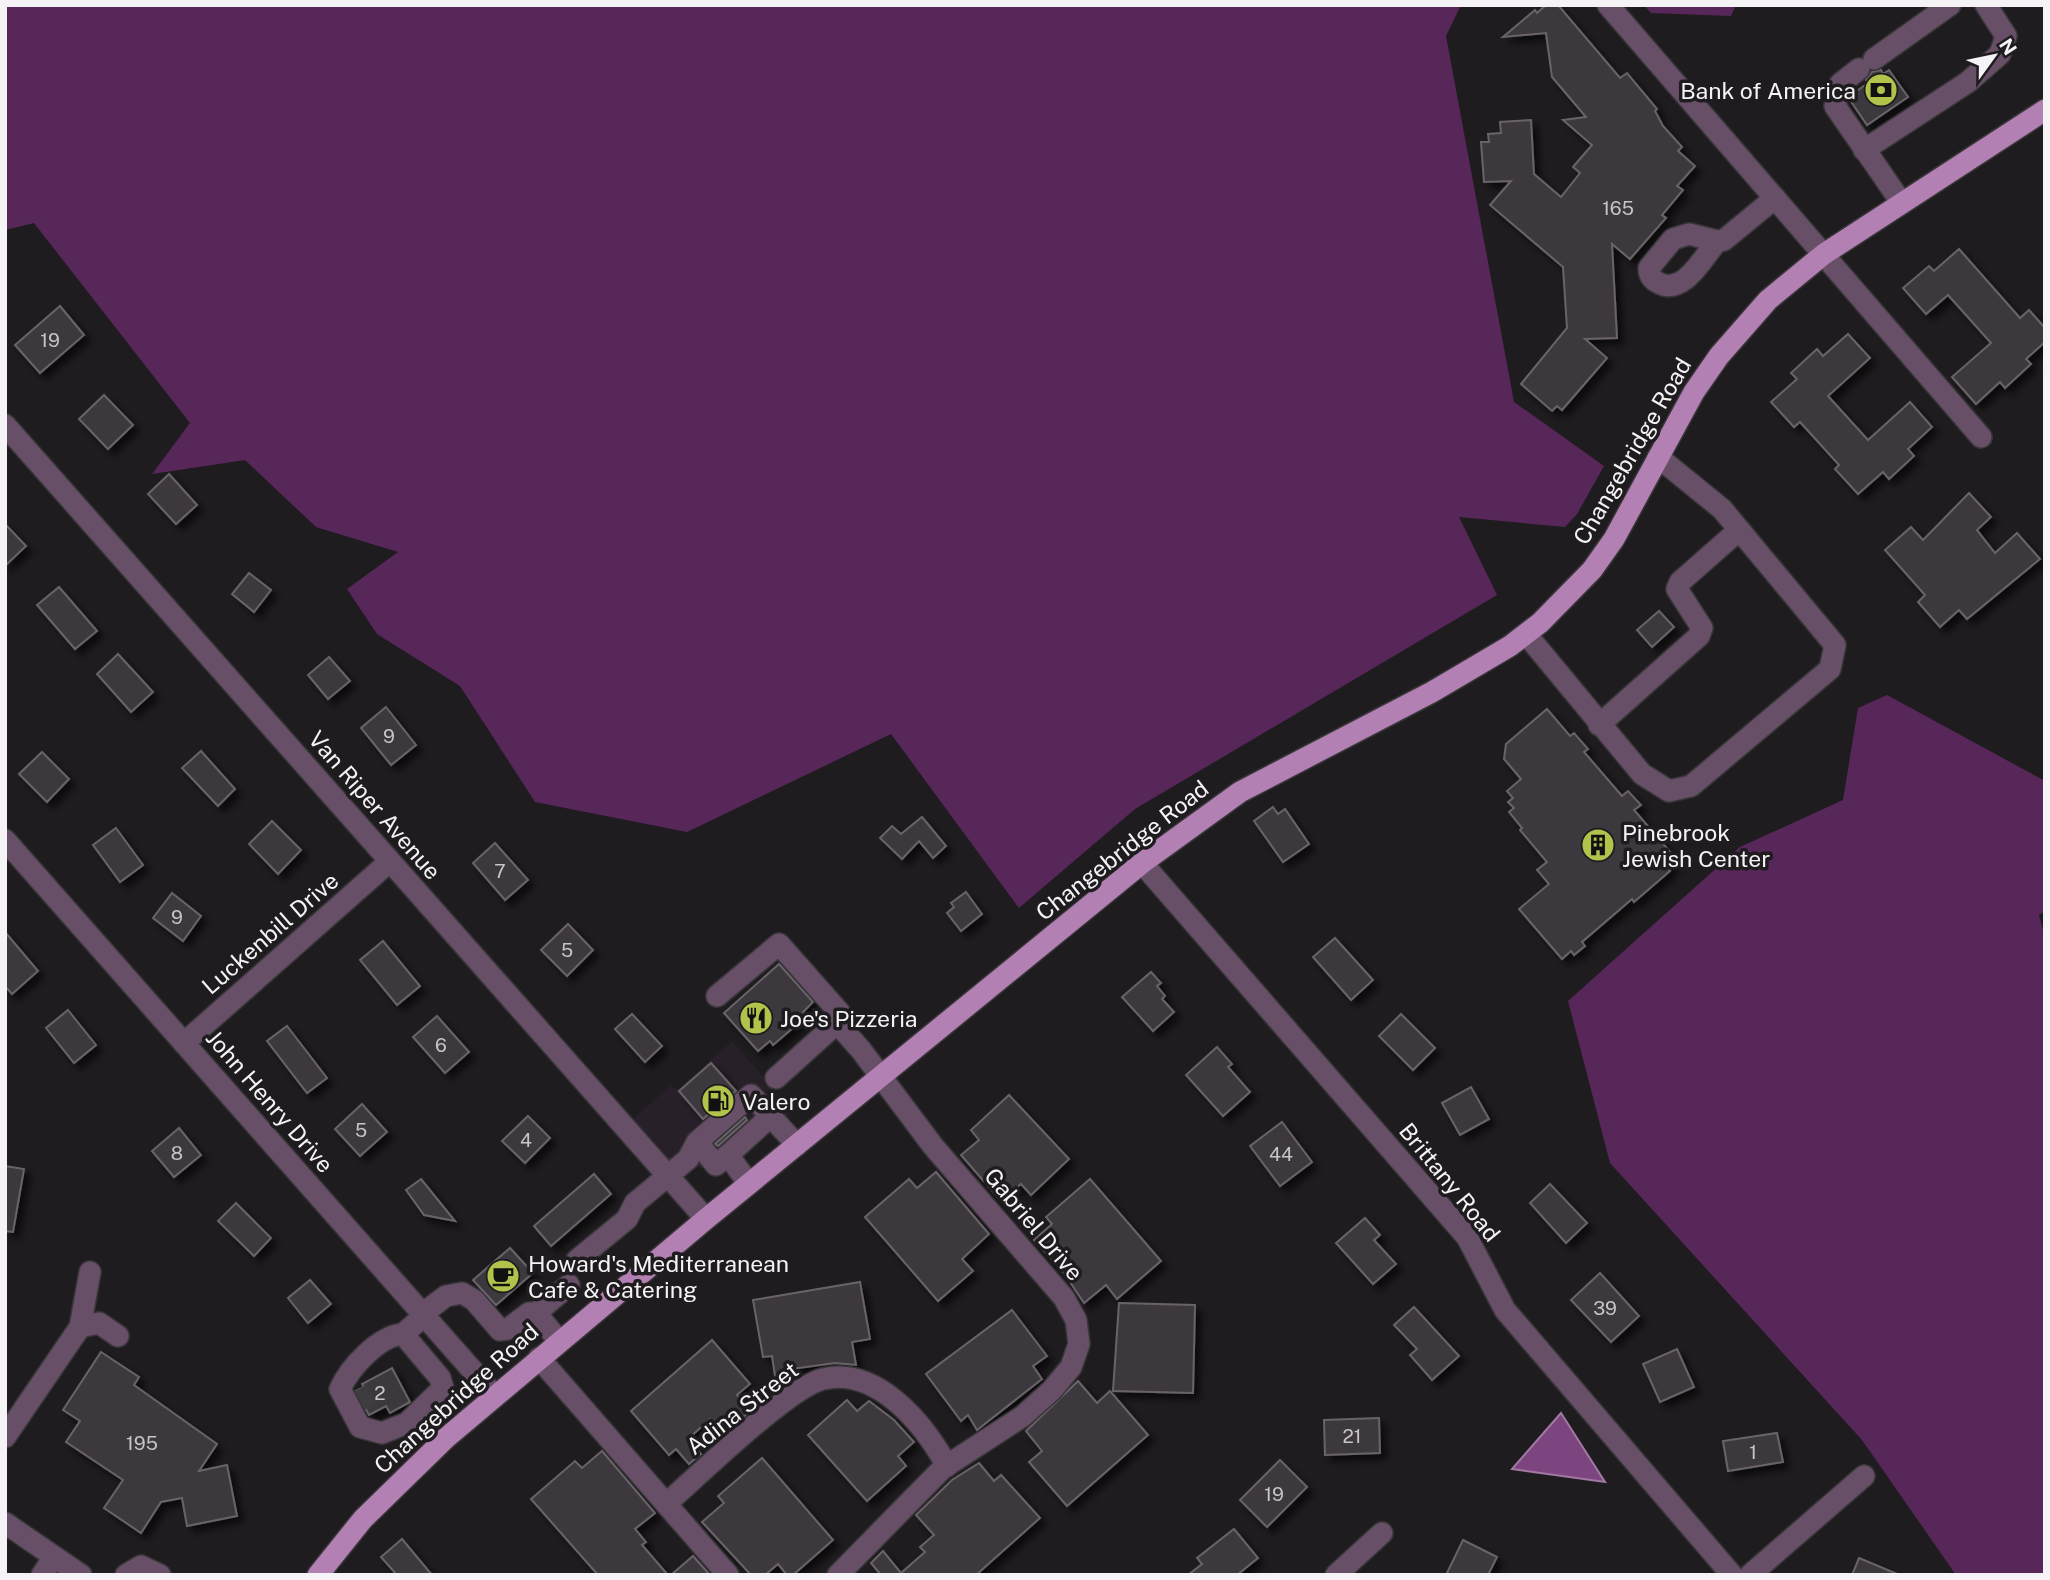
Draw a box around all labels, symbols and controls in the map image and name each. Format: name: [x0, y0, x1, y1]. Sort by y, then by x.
north arrow: [1959, 21, 2029, 91]
text: N: [1995, 35, 2022, 59]
bank icon: Bank of America: [1862, 71, 1900, 109]
place label: Bank of America: [1680, 77, 1856, 104]
house number: 165: [1602, 197, 1634, 219]
house number: 19: [40, 329, 60, 351]
street label: Changebridge Road: [1568, 353, 1696, 549]
street label: Van Riper Avenue: [303, 725, 447, 885]
house number: 9: [383, 725, 395, 747]
street label: Changebridge Road: [1031, 774, 1213, 926]
place label: Pinebrook Jewish Center: [1622, 819, 1770, 872]
building icon: Pinebrook Jewish Center: [1579, 826, 1617, 864]
house number: 7: [494, 860, 506, 882]
street label: Luckenbill Drive: [196, 867, 344, 999]
house number: 9: [171, 906, 183, 928]
house number: 5: [561, 939, 573, 961]
restaurant icon: Joe's Pizzeria: [737, 999, 775, 1037]
place label: Joe's Pizzeria: [780, 1005, 918, 1032]
street label: John Henry Drive: [201, 1024, 339, 1178]
house number: 6: [435, 1034, 447, 1056]
fuel station icon: Valero: [699, 1082, 737, 1120]
place label: Valero: [742, 1088, 810, 1115]
street label: Brittany Road: [1394, 1117, 1506, 1247]
house number: 5: [355, 1119, 367, 1141]
house number: 4: [520, 1129, 532, 1151]
house number: 8: [171, 1142, 183, 1164]
house number: 44: [1269, 1143, 1293, 1165]
street label: Gabriel Drive: [979, 1162, 1089, 1286]
place label: Howard's Mediterranean Cafe & Catering: [528, 1250, 789, 1303]
cafe icon: Howard's Mediterranean Cafe & Catering: [484, 1257, 522, 1295]
house number: 39: [1593, 1297, 1617, 1319]
street label: Changebridge Road: [369, 1317, 543, 1479]
street label: Adina Street: [681, 1356, 803, 1460]
house number: 2: [374, 1382, 386, 1404]
house number: 21: [1342, 1425, 1362, 1447]
house number: 195: [126, 1432, 158, 1454]
house number: 1: [1749, 1441, 1757, 1463]
house number: 19: [1264, 1483, 1284, 1505]

